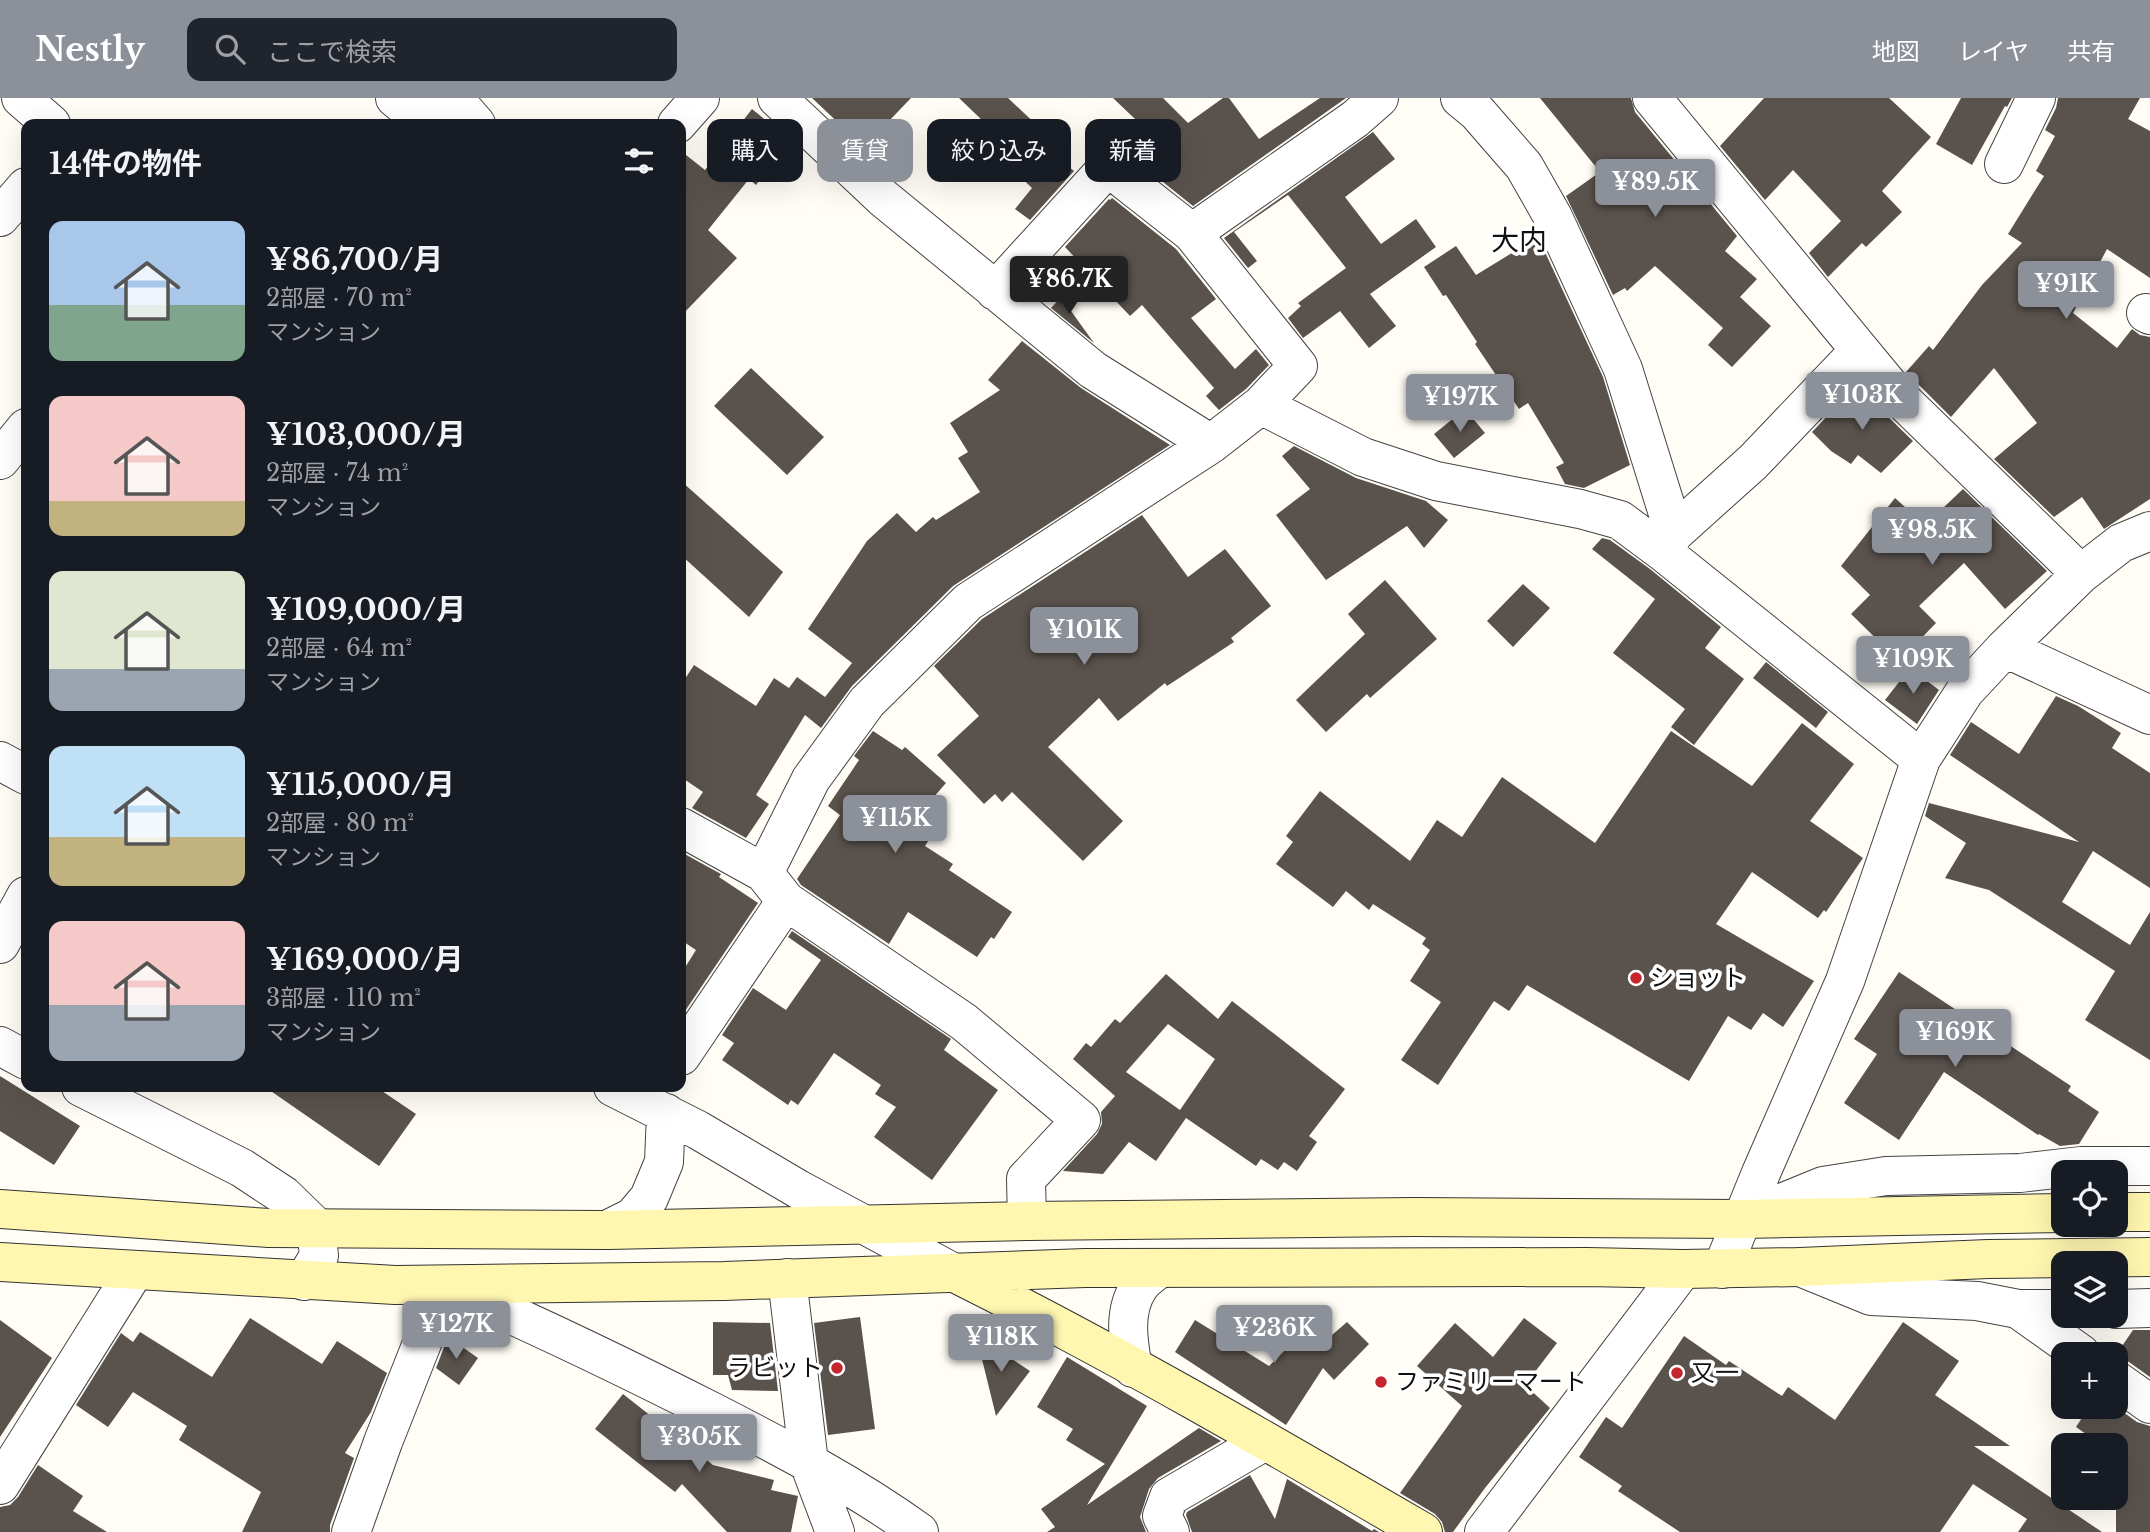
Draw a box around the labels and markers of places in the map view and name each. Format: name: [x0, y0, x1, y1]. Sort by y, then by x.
pin: ¥89.5K: [1598, 159, 1712, 219]
pin: ¥86.7K: [1012, 256, 1126, 316]
pin: ¥91K: [2025, 262, 2107, 321]
pin: ¥103K: [1813, 372, 1911, 432]
pin: ¥197K: [1411, 374, 1509, 434]
pin: ¥98.5K: [1875, 508, 1989, 567]
pin: ¥101K: [1035, 608, 1133, 667]
pin: ¥109K: [1864, 636, 1962, 696]
pin: ¥115K: [846, 796, 944, 855]
place label: ショット: [1650, 963, 1746, 992]
marker: ショット: [1628, 970, 1644, 986]
pin: ¥169K: [1906, 1010, 2004, 1069]
pin: ¥127K: [407, 1302, 505, 1361]
pin: ¥236K: [1225, 1306, 1323, 1365]
pin: ¥118K: [952, 1314, 1050, 1374]
place label: ラビット: [727, 1353, 823, 1382]
place label: 又一: [1691, 1358, 1739, 1387]
marker: ラビット: [829, 1360, 845, 1376]
marker: 又一: [1669, 1365, 1685, 1381]
place label: ファミリーマート: [1395, 1367, 1587, 1396]
marker: ファミリーマート: [1373, 1374, 1389, 1390]
pin: ¥305K: [650, 1414, 748, 1474]

